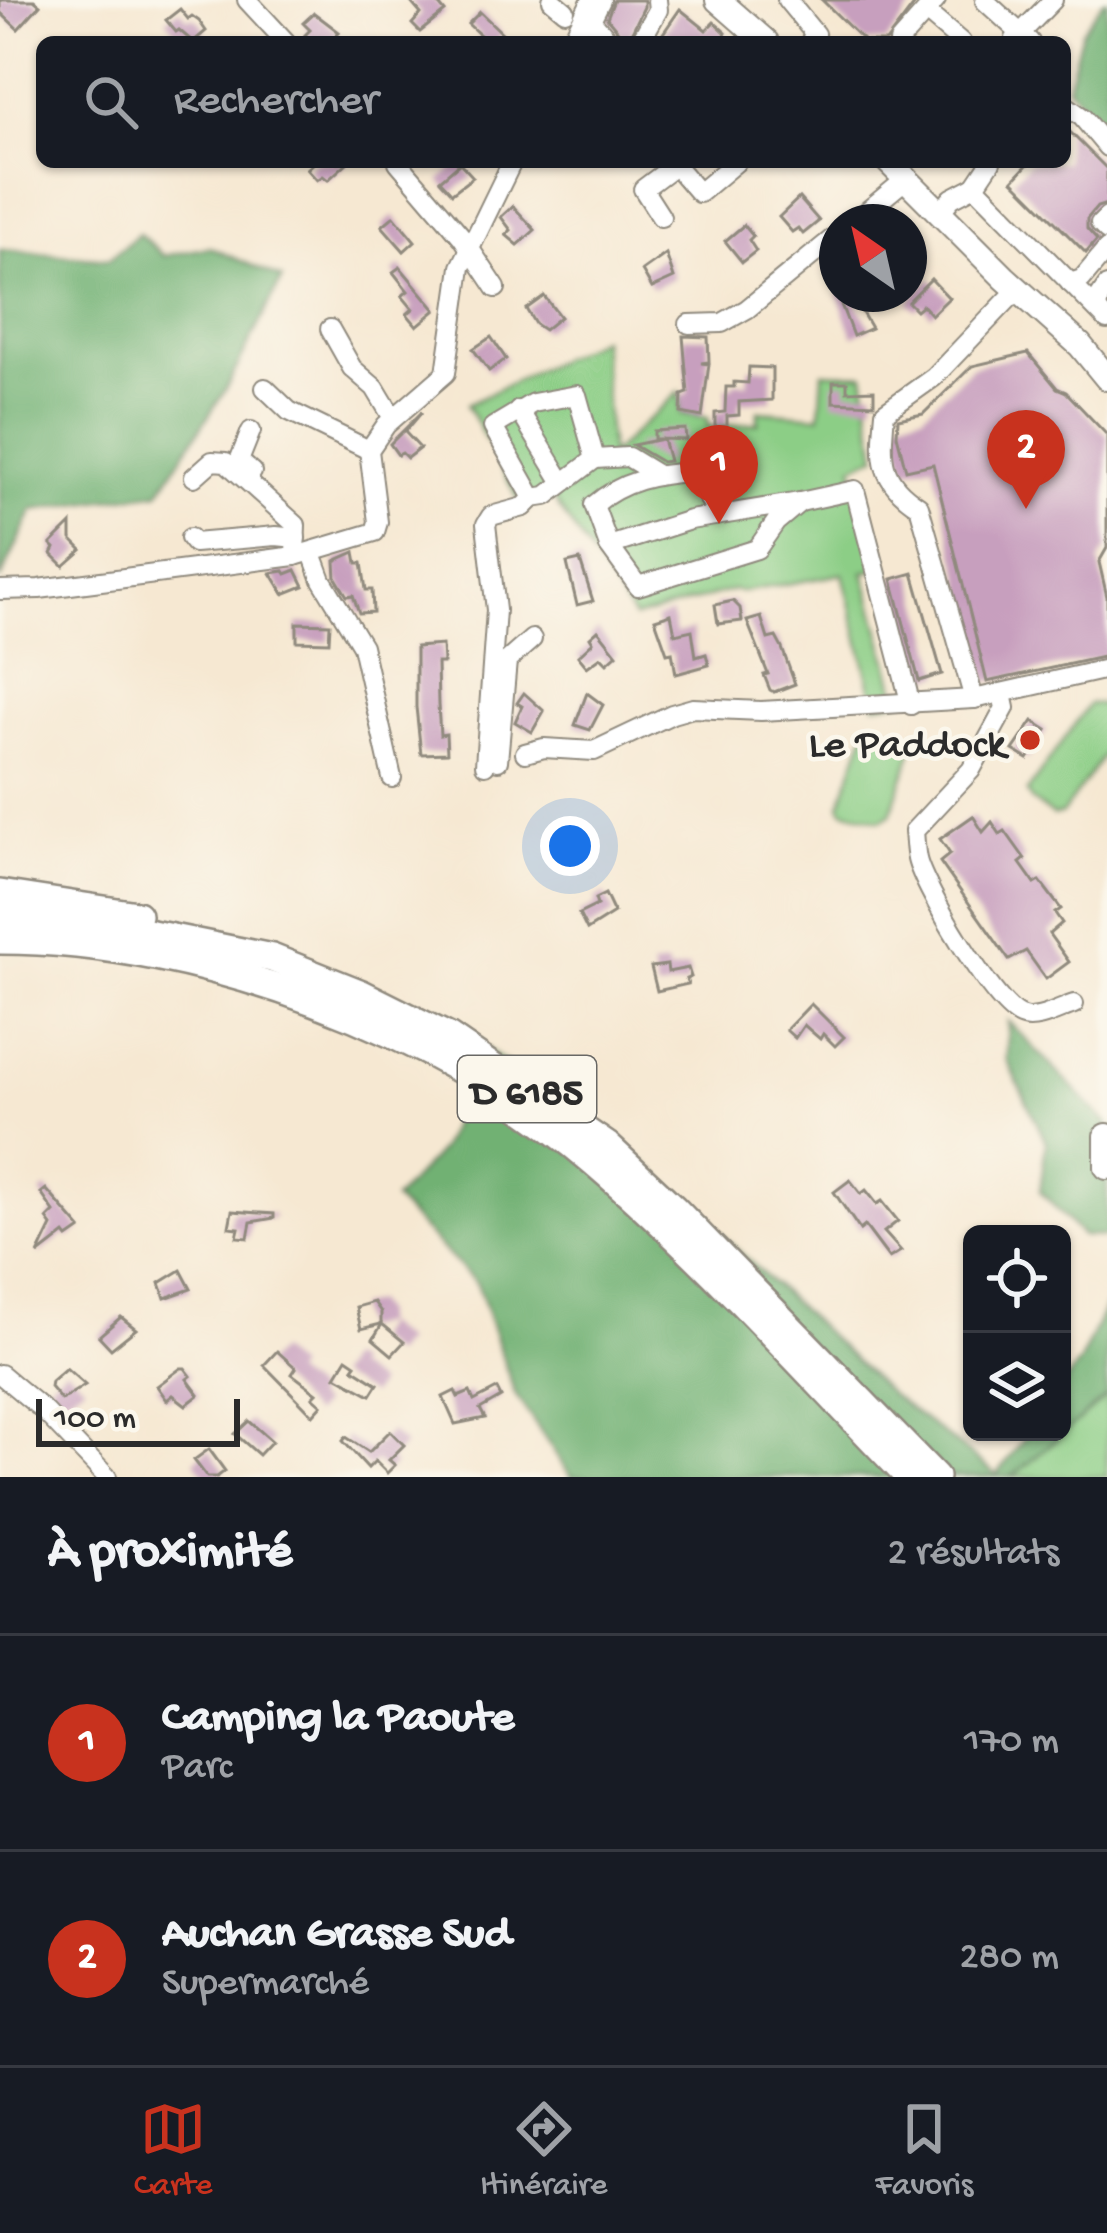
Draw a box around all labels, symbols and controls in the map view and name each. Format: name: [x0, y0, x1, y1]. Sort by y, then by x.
search box: [36, 36, 1071, 168]
icon: search: [78, 69, 144, 135]
text: Rechercher: [174, 76, 378, 129]
north arrow: [819, 204, 927, 312]
pin: 2: [987, 410, 1065, 509]
pin: 1: [680, 425, 758, 524]
place label: Le Paddock: [808, 723, 1010, 772]
marker: Le Paddock: [1017, 727, 1043, 753]
your location: [540, 816, 600, 876]
road number: D 6185: [458, 1056, 596, 1122]
map controls: [963, 1225, 1071, 1441]
button: locate: [963, 1225, 1071, 1333]
button: layers: [963, 1333, 1071, 1441]
scale bar: [36, 1393, 240, 1446]
text: 100 m: [54, 1401, 136, 1439]
text: À proximité: [48, 1525, 292, 1585]
text: 2 résultats: [888, 1532, 1059, 1578]
text: Camping la Paoute: [162, 1693, 514, 1746]
text: 1: [79, 1720, 95, 1766]
text: 170 m: [964, 1720, 1059, 1766]
text: Parc: [162, 1746, 232, 1792]
text: Auchan Grasse Sud: [162, 1909, 511, 1962]
text: 2: [77, 1936, 97, 1982]
text: 280 m: [959, 1936, 1059, 1982]
text: Supermarché: [162, 1962, 369, 2008]
tab: Carte: [134, 2096, 212, 2206]
tab: Itinéraire: [480, 2096, 607, 2206]
tab: Favoris: [875, 2096, 973, 2206]

